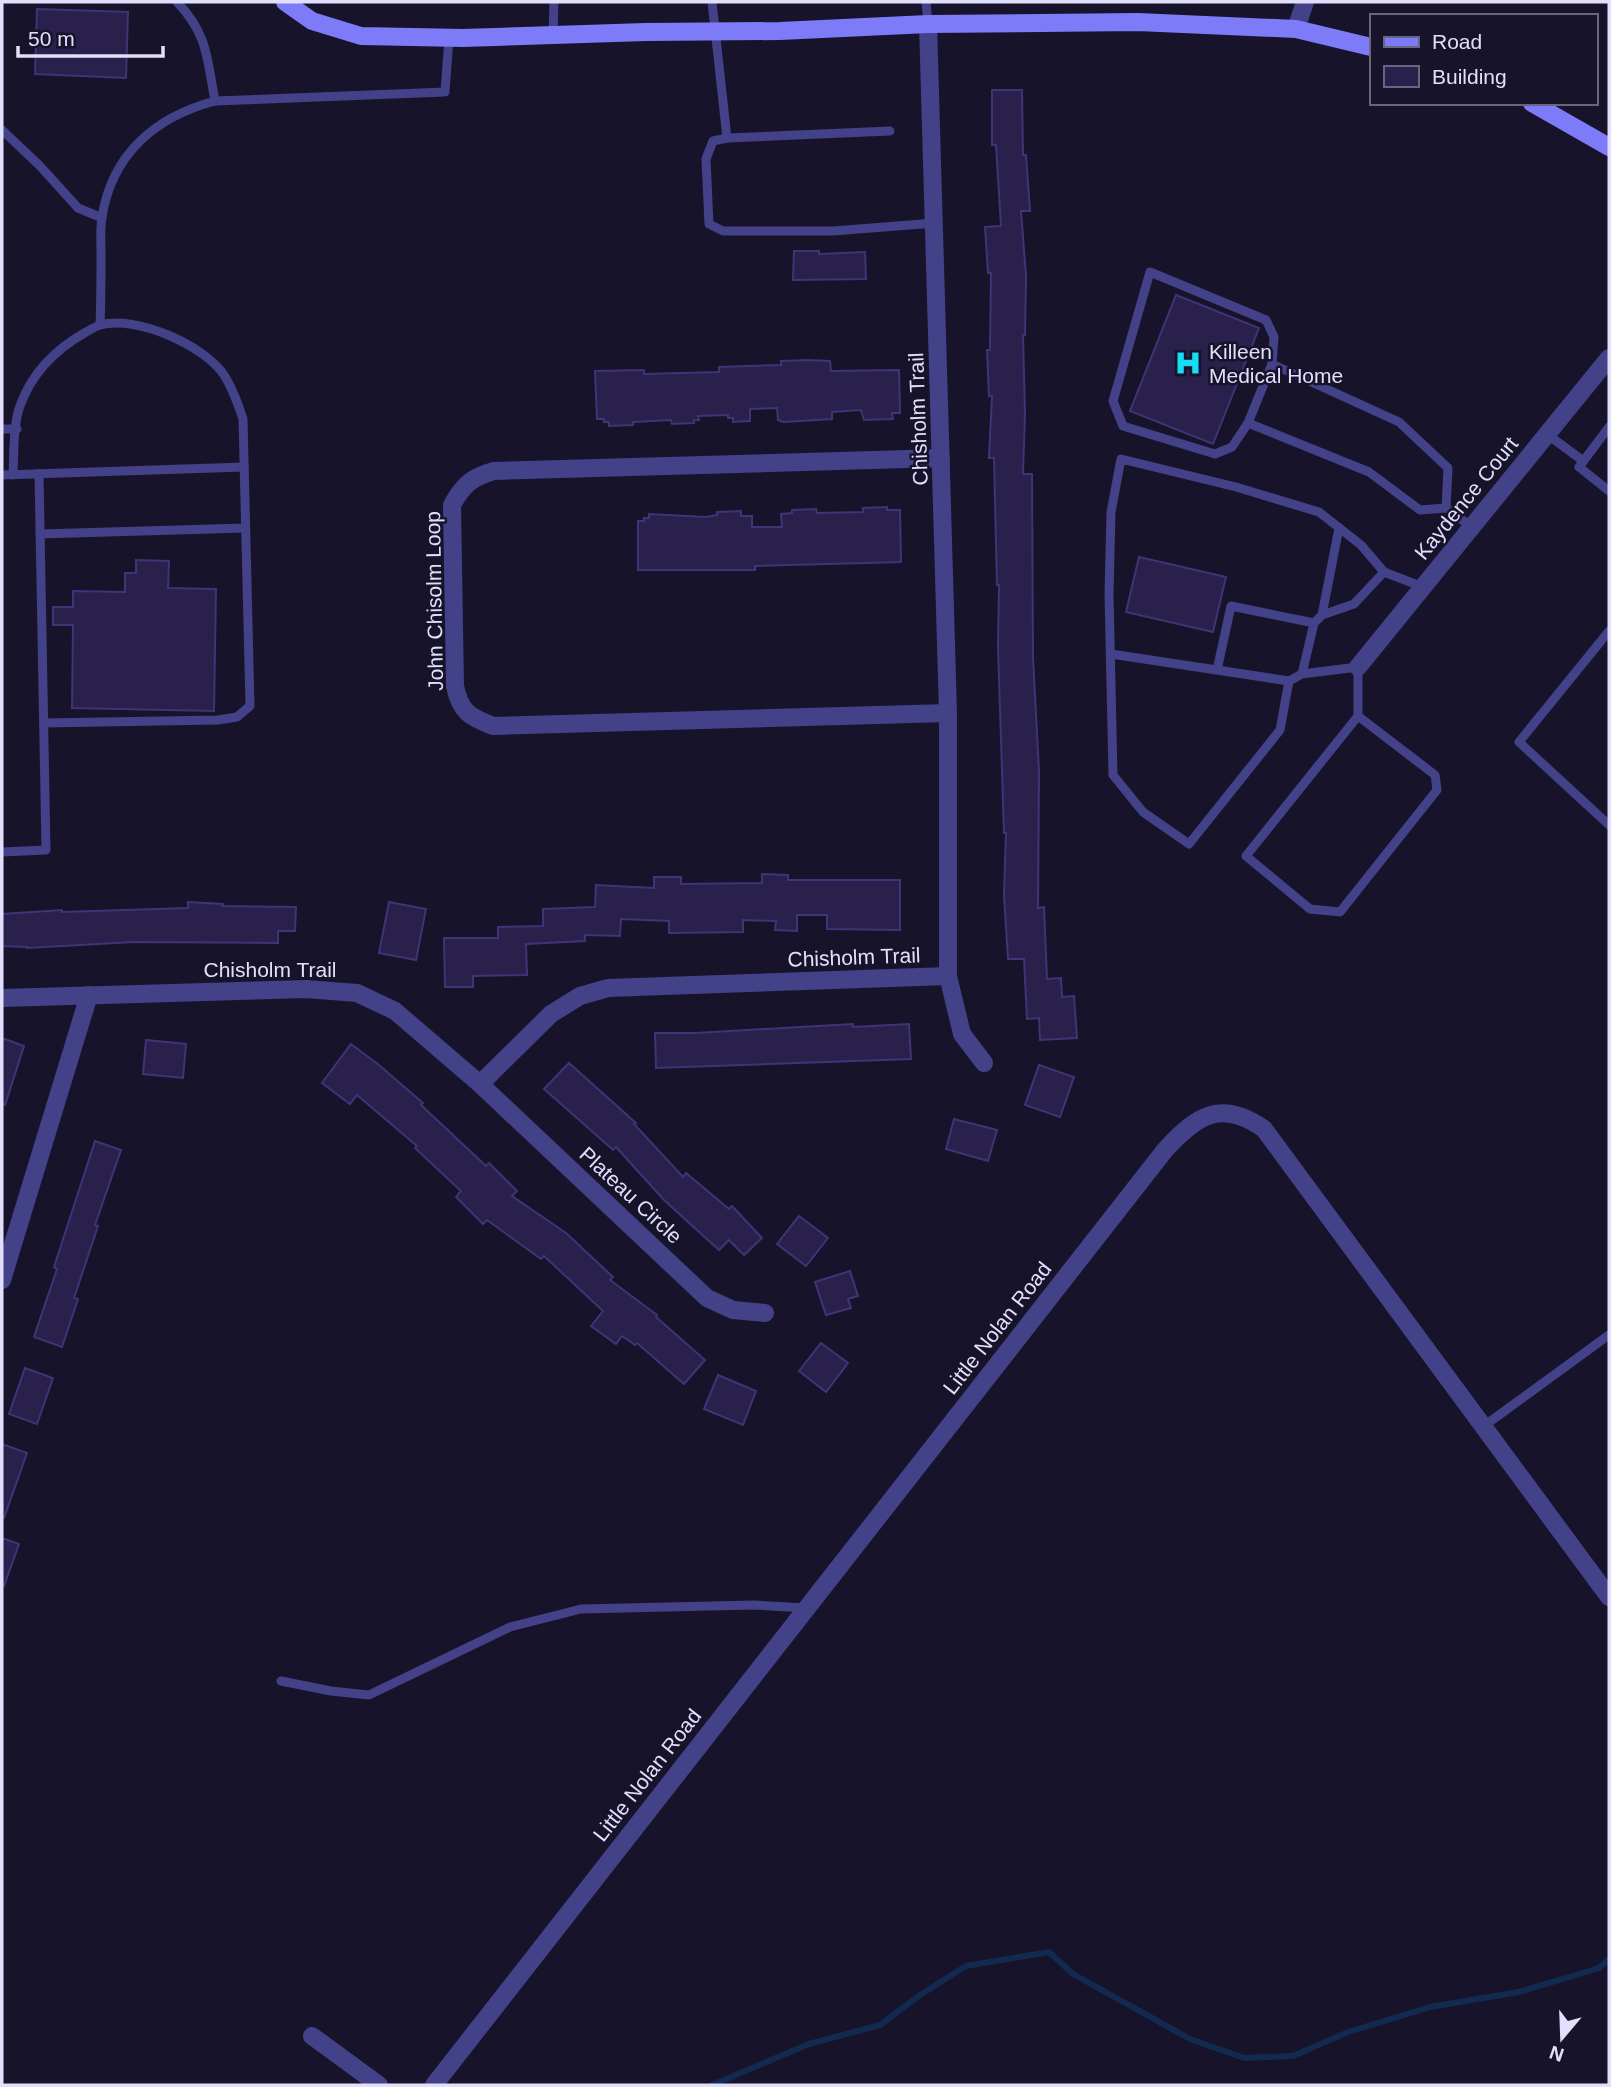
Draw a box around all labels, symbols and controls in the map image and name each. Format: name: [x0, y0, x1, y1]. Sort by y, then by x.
scale bar: [18, 14, 163, 58]
legend: [1370, 14, 1597, 105]
text: 50 m: [28, 27, 75, 50]
text: Road: [1432, 30, 1482, 53]
text: Building: [1432, 65, 1507, 88]
place label: Killeen Medical Home: [1209, 340, 1343, 387]
hospital icon: Killeen Medical Home: [1173, 348, 1203, 378]
street label: Chisholm Trail: [904, 352, 932, 486]
street label: Kaydence Court: [1410, 432, 1522, 564]
street label: John Chisolm Loop: [421, 511, 447, 691]
street label: Chisholm Trail: [787, 943, 921, 971]
street label: Chisholm Trail: [203, 958, 337, 981]
street label: Plateau Circle: [575, 1142, 687, 1248]
street label: Little Nolan Road: [938, 1257, 1056, 1399]
street label: Little Nolan Road: [588, 1704, 706, 1846]
north arrow: [1527, 2003, 1597, 2073]
text: N: [1547, 2041, 1567, 2066]

